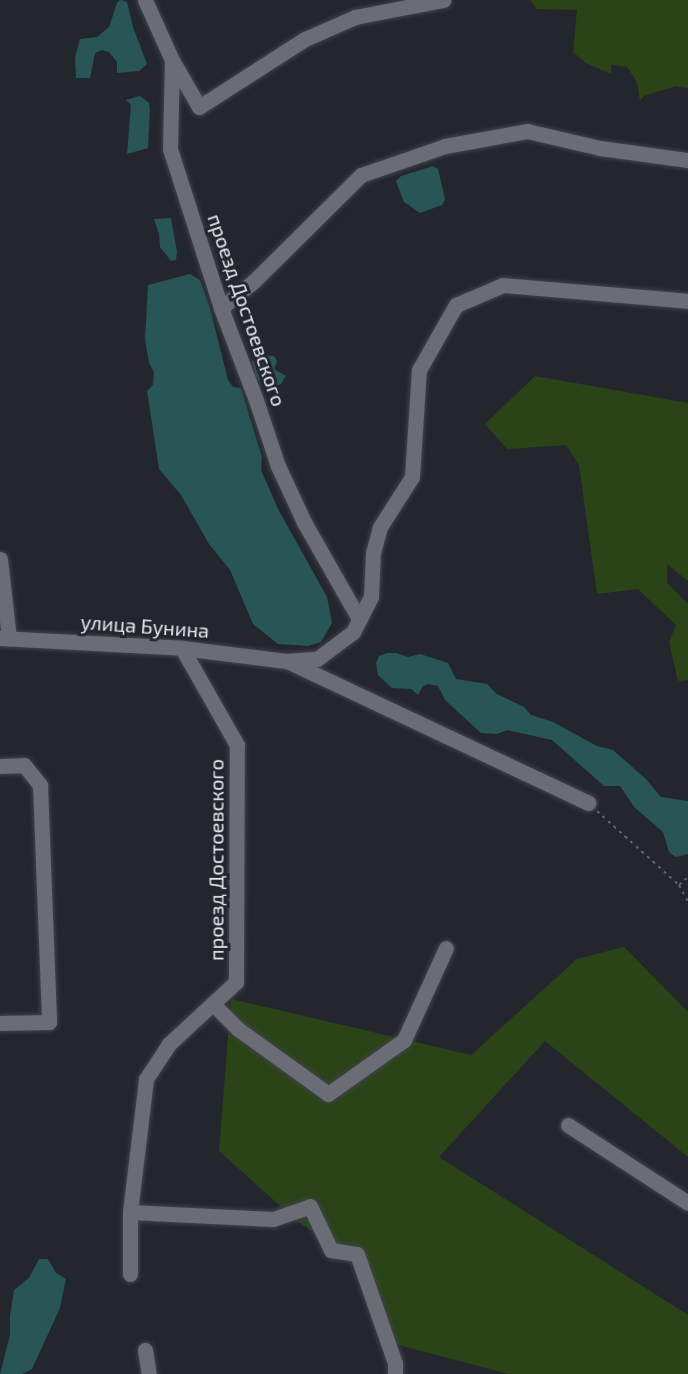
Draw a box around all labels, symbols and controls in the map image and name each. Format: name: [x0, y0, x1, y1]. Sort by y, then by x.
street label: проезд Достоевского: [203, 211, 291, 409]
street label: улица Бунина: [80, 610, 210, 642]
street label: проезд Достоевского: [204, 759, 228, 961]

